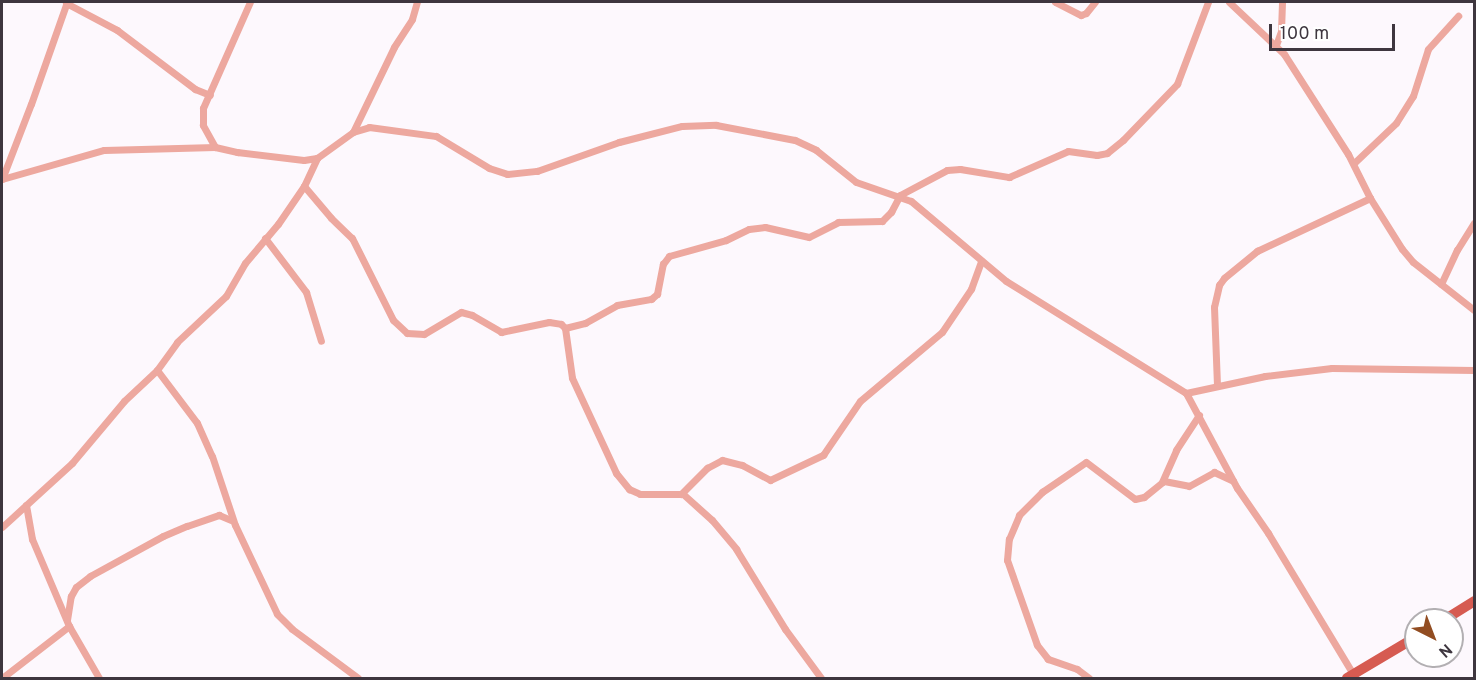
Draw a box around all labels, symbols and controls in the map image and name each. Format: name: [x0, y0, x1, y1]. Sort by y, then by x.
scale bar: [1272, 12, 1398, 50]
text: 100 m: [1280, 23, 1329, 46]
north arrow: [1404, 608, 1464, 668]
text: N: [1434, 639, 1456, 661]

